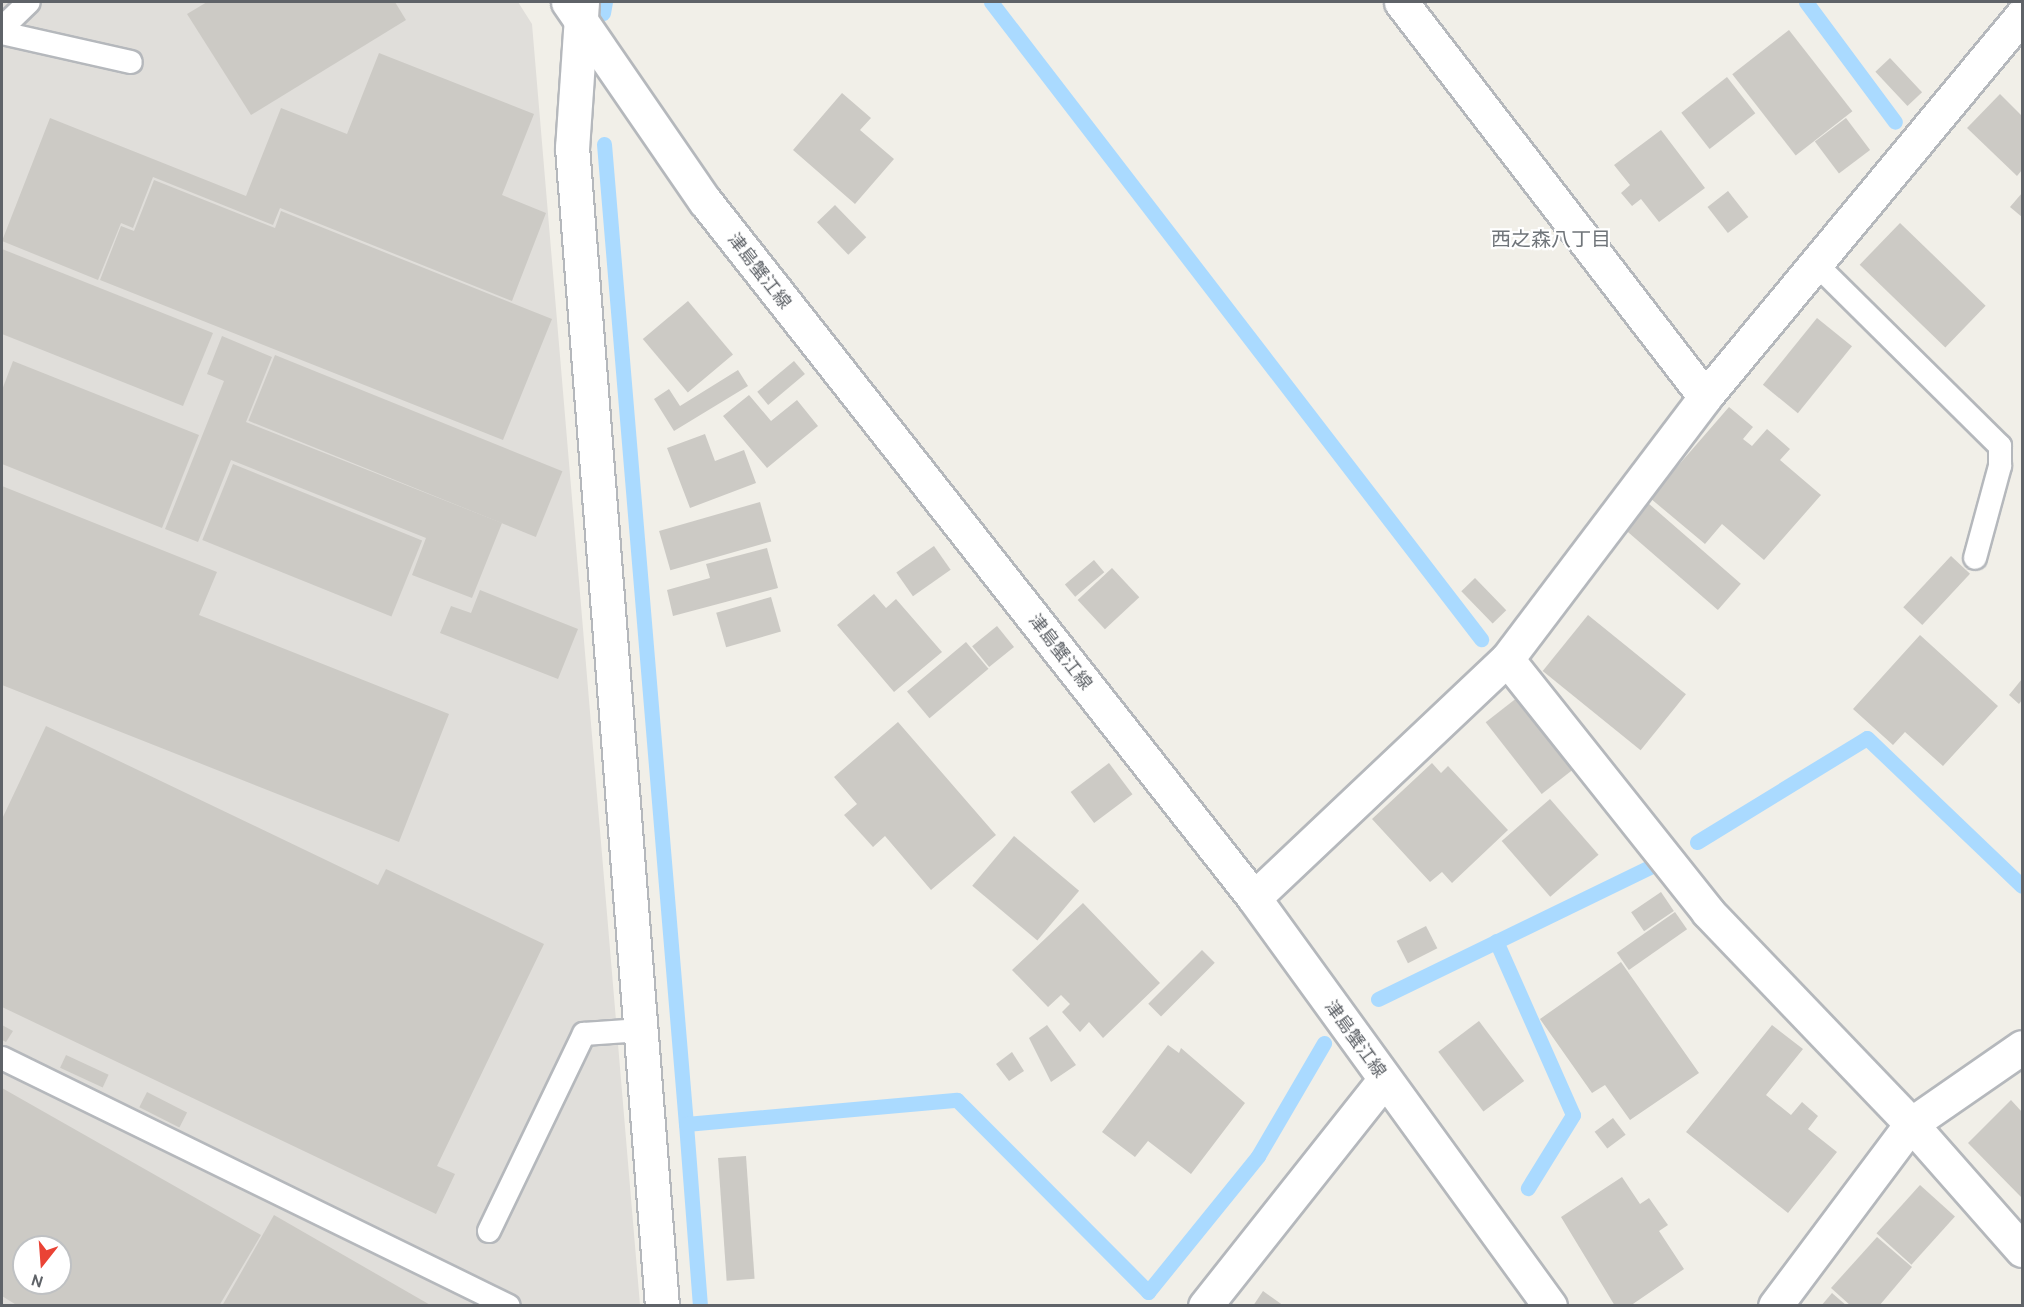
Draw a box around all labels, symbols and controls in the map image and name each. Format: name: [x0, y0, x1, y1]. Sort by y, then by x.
district label: 西之森八丁目: [1491, 227, 1611, 251]
street label: 津島蟹江線: [723, 229, 795, 313]
street label: 津島蟹江線: [1024, 610, 1096, 694]
street label: 津島蟹江線: [1320, 996, 1390, 1082]
north arrow: [12, 1235, 72, 1295]
text: N: [29, 1270, 45, 1292]

